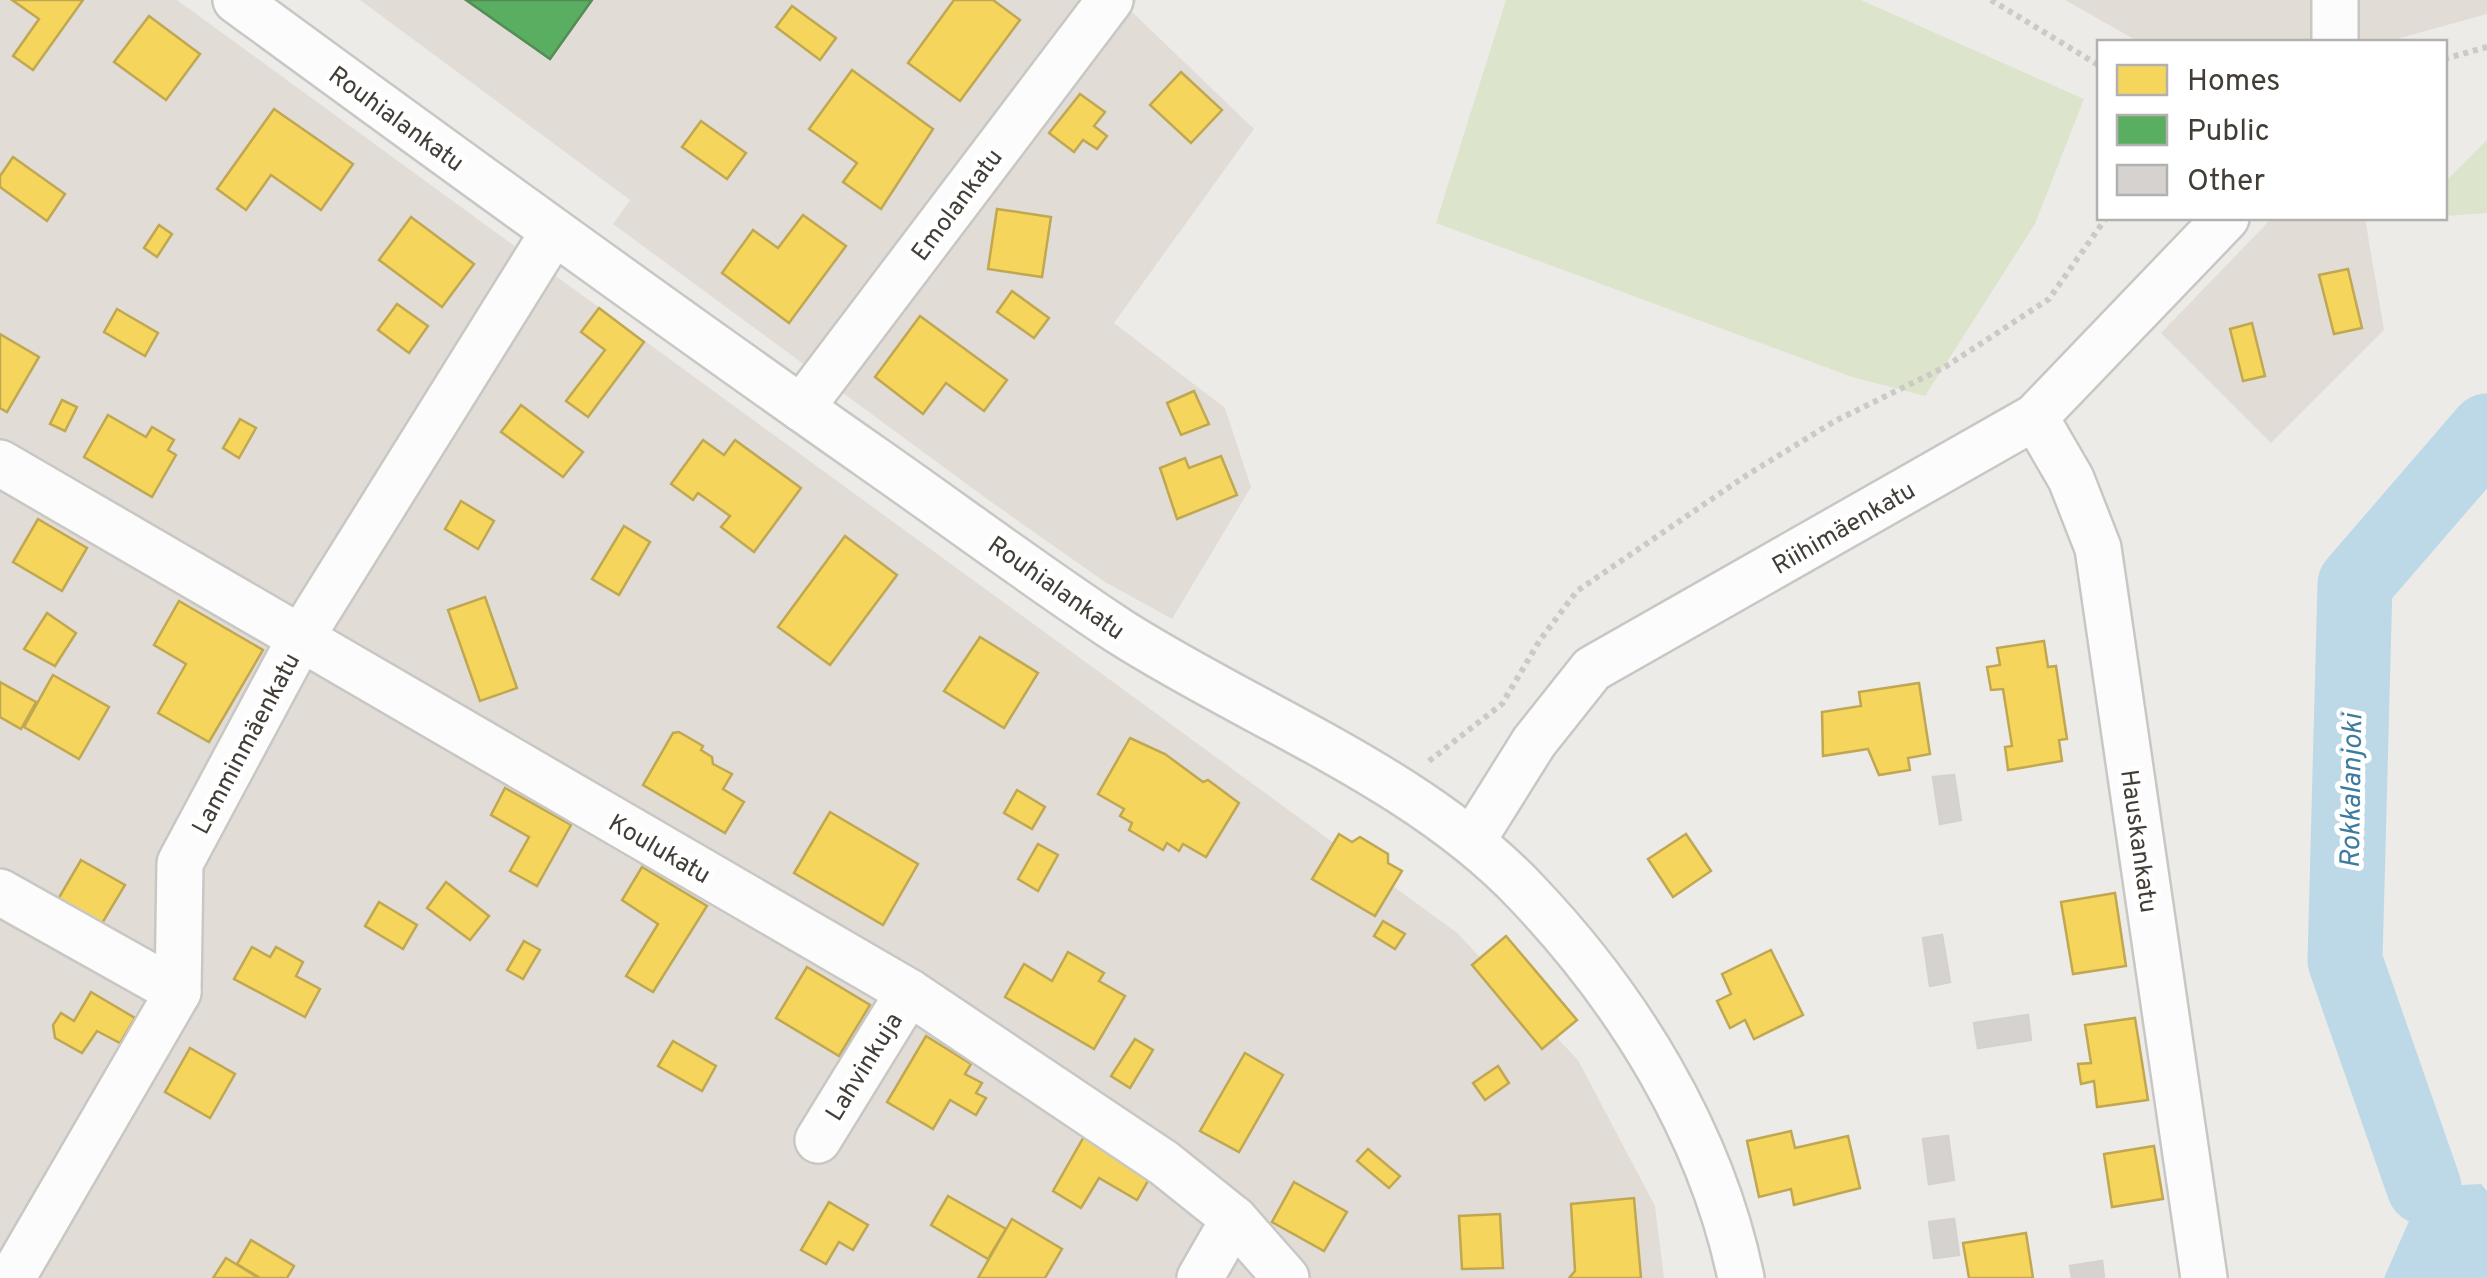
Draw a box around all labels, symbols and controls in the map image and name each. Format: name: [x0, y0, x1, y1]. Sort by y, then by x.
legend: [2097, 40, 2447, 220]
street label: Rouhialankatu: [321, 60, 469, 180]
text: Homes: [2187, 64, 2280, 101]
text: Public: [2187, 114, 2270, 151]
street label: Emolankatu: [906, 143, 1011, 268]
text: Other: [2187, 164, 2265, 201]
street label: Riihimäenkatu: [1767, 476, 1922, 584]
street label: Rouhialankatu: [981, 530, 1130, 648]
street label: Lamminmäenkatu: [186, 648, 309, 841]
water label: Rokkalanjoki: [2334, 711, 2372, 869]
street label: Hauskankatu: [2111, 768, 2163, 915]
street label: Koulukatu: [602, 809, 715, 893]
street label: Lahvinkuja: [820, 1007, 911, 1128]

